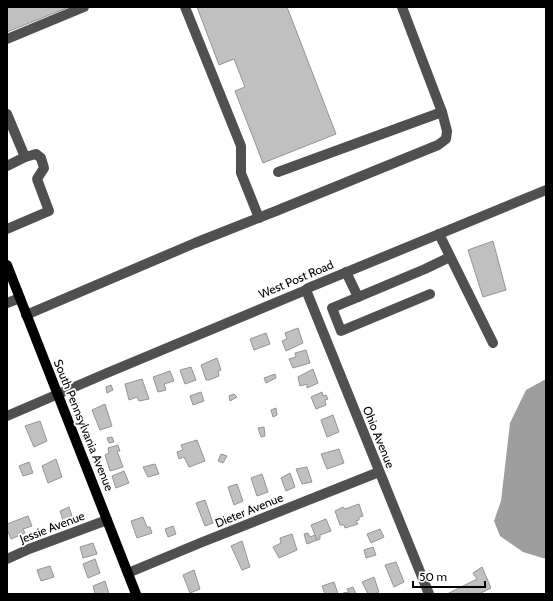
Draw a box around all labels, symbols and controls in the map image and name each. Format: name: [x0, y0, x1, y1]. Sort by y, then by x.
street label: West Post Road: [256, 257, 336, 301]
street label: South Pennsylvania Avenue: [51, 357, 117, 493]
street label: Ohio Avenue: [360, 404, 398, 470]
street label: Dieter Avenue: [213, 490, 285, 530]
street label: Jessie Avenue: [16, 508, 87, 547]
scale bar: [413, 563, 485, 589]
text: 50 m: [419, 569, 447, 584]

